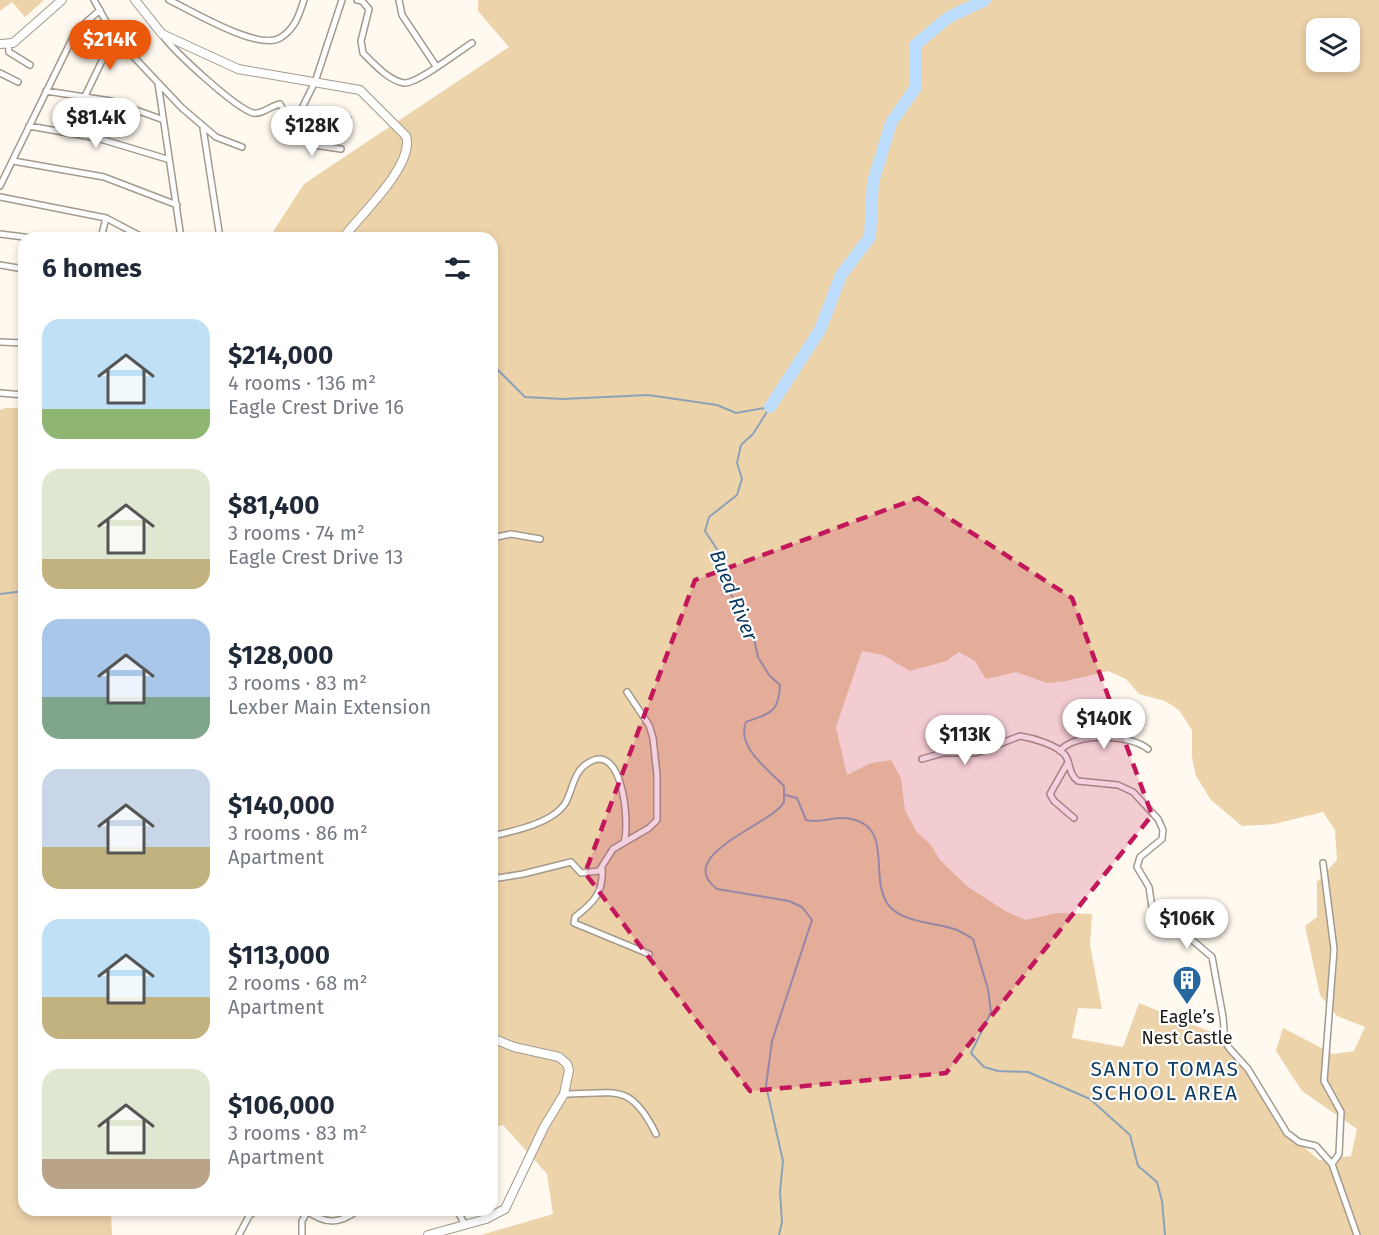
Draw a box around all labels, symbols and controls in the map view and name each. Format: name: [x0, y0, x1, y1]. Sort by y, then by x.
map controls: [1306, 18, 1360, 72]
button: layers: [1306, 18, 1360, 72]
pin: $214K: [68, 20, 152, 71]
text: $214K: [83, 27, 137, 51]
pin: $81.4K: [47, 98, 145, 149]
text: $81.4K: [66, 105, 126, 129]
pin: $128K: [270, 106, 354, 157]
text: $128K: [285, 113, 339, 137]
icon: filters: [441, 252, 474, 285]
text: 6 homes: [42, 253, 142, 284]
text: $214,000: [228, 340, 333, 371]
icon: home: [90, 343, 162, 415]
text: 4 rooms · 136 m²: [228, 371, 376, 395]
text: Eagle Crest Drive 16: [228, 395, 404, 419]
text: $81,400: [228, 490, 319, 521]
icon: home: [90, 493, 162, 565]
text: 3 rooms · 74 m²: [228, 521, 365, 545]
text: Eagle Crest Drive 13: [228, 545, 403, 569]
water label: Bued River: [705, 546, 764, 645]
text: $128,000: [228, 640, 333, 671]
icon: home: [90, 643, 162, 715]
text: 3 rooms · 83 m²: [228, 671, 367, 695]
text: Lexber Main Extension: [228, 695, 431, 719]
pin: $140K: [1062, 699, 1146, 750]
text: $140K: [1076, 706, 1132, 730]
pin: $113K: [923, 715, 1007, 766]
text: $113K: [939, 722, 991, 746]
text: $140,000: [228, 790, 335, 821]
icon: home: [90, 793, 162, 865]
text: 3 rooms · 86 m²: [228, 821, 368, 845]
text: Apartment: [228, 845, 324, 869]
pin: $106K: [1145, 899, 1229, 950]
text: $106K: [1159, 906, 1215, 930]
text: $113,000: [228, 940, 330, 971]
icon: home: [90, 943, 162, 1015]
building icon: Eagle’s Nest Castle: [1171, 964, 1203, 1006]
text: 2 rooms · 68 m²: [228, 971, 368, 995]
text: Apartment: [228, 995, 324, 1019]
place label: Eagle’s Nest Castle: [1141, 1006, 1233, 1049]
district label: SANTO TOMAS SCHOOL AREA: [1091, 1056, 1239, 1106]
text: $106,000: [228, 1090, 335, 1121]
icon: home: [90, 1093, 162, 1165]
text: 3 rooms · 83 m²: [228, 1121, 367, 1145]
text: Apartment: [228, 1145, 324, 1169]

